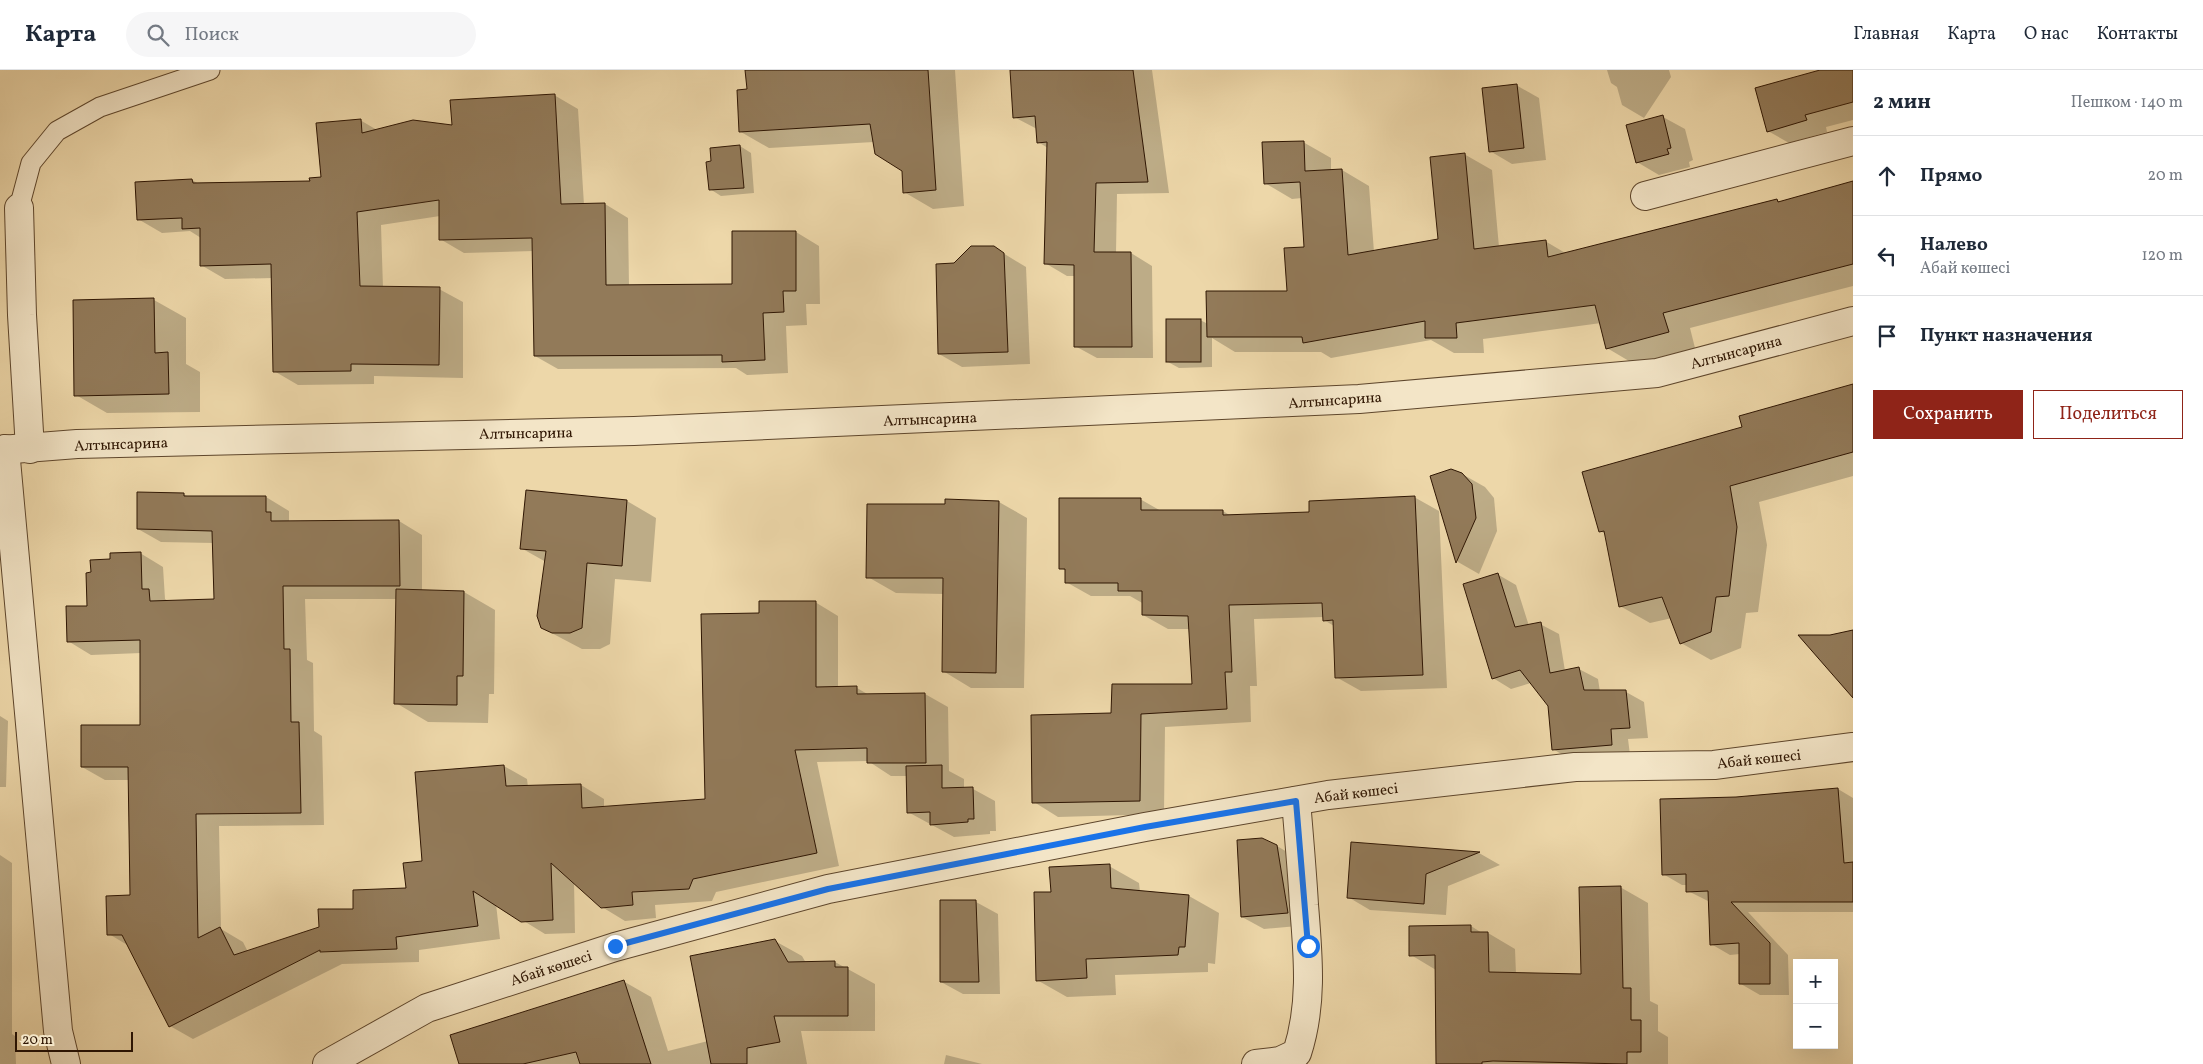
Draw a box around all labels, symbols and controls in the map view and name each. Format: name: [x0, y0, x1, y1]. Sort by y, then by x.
search box: [126, 12, 476, 57]
text: Карта: [25, 18, 96, 52]
icon: search: [144, 21, 172, 49]
text: Поиск: [184, 22, 239, 48]
text: Главная: [1853, 22, 1919, 47]
text: Карта: [1947, 22, 1996, 47]
text: О нас: [2024, 22, 2069, 47]
text: Контакты: [2097, 22, 2178, 47]
text: 2 мин: [1873, 88, 1931, 117]
text: Пешком · 140 m: [2071, 92, 2183, 114]
icon: ahead: [1873, 162, 1901, 190]
text: Прямо: [1920, 163, 1982, 189]
text: 20 m: [2148, 165, 2183, 187]
text: Налево: [1920, 232, 1988, 258]
icon: left: [1873, 242, 1901, 270]
text: 120 m: [2141, 245, 2183, 267]
text: Абай көшесі: [1920, 258, 2010, 280]
icon: arrive: [1873, 322, 1901, 350]
text: Пункт назначения: [1920, 323, 2093, 349]
street label: Алтынсарина: [1688, 331, 1784, 376]
street label: Алтынсарина: [1287, 388, 1383, 415]
button: Сохранить: [1873, 390, 2023, 439]
button: Поделиться: [2033, 390, 2183, 439]
street label: Алтынсарина: [883, 408, 977, 433]
street label: Алтынсарина: [479, 423, 573, 446]
street label: Алтынсарина: [74, 433, 168, 458]
street label: Абай көшесі: [1716, 746, 1802, 775]
street label: Абай көшесі: [1313, 779, 1399, 810]
route end: [604, 935, 627, 958]
route start: [1297, 935, 1320, 958]
street label: Абай көшесі: [508, 946, 595, 992]
map controls: [1793, 959, 1838, 1049]
button: +: [1793, 959, 1838, 1004]
button: −: [1793, 1004, 1838, 1049]
scale bar: [15, 1029, 132, 1052]
text: 20 m: [22, 1031, 53, 1050]

